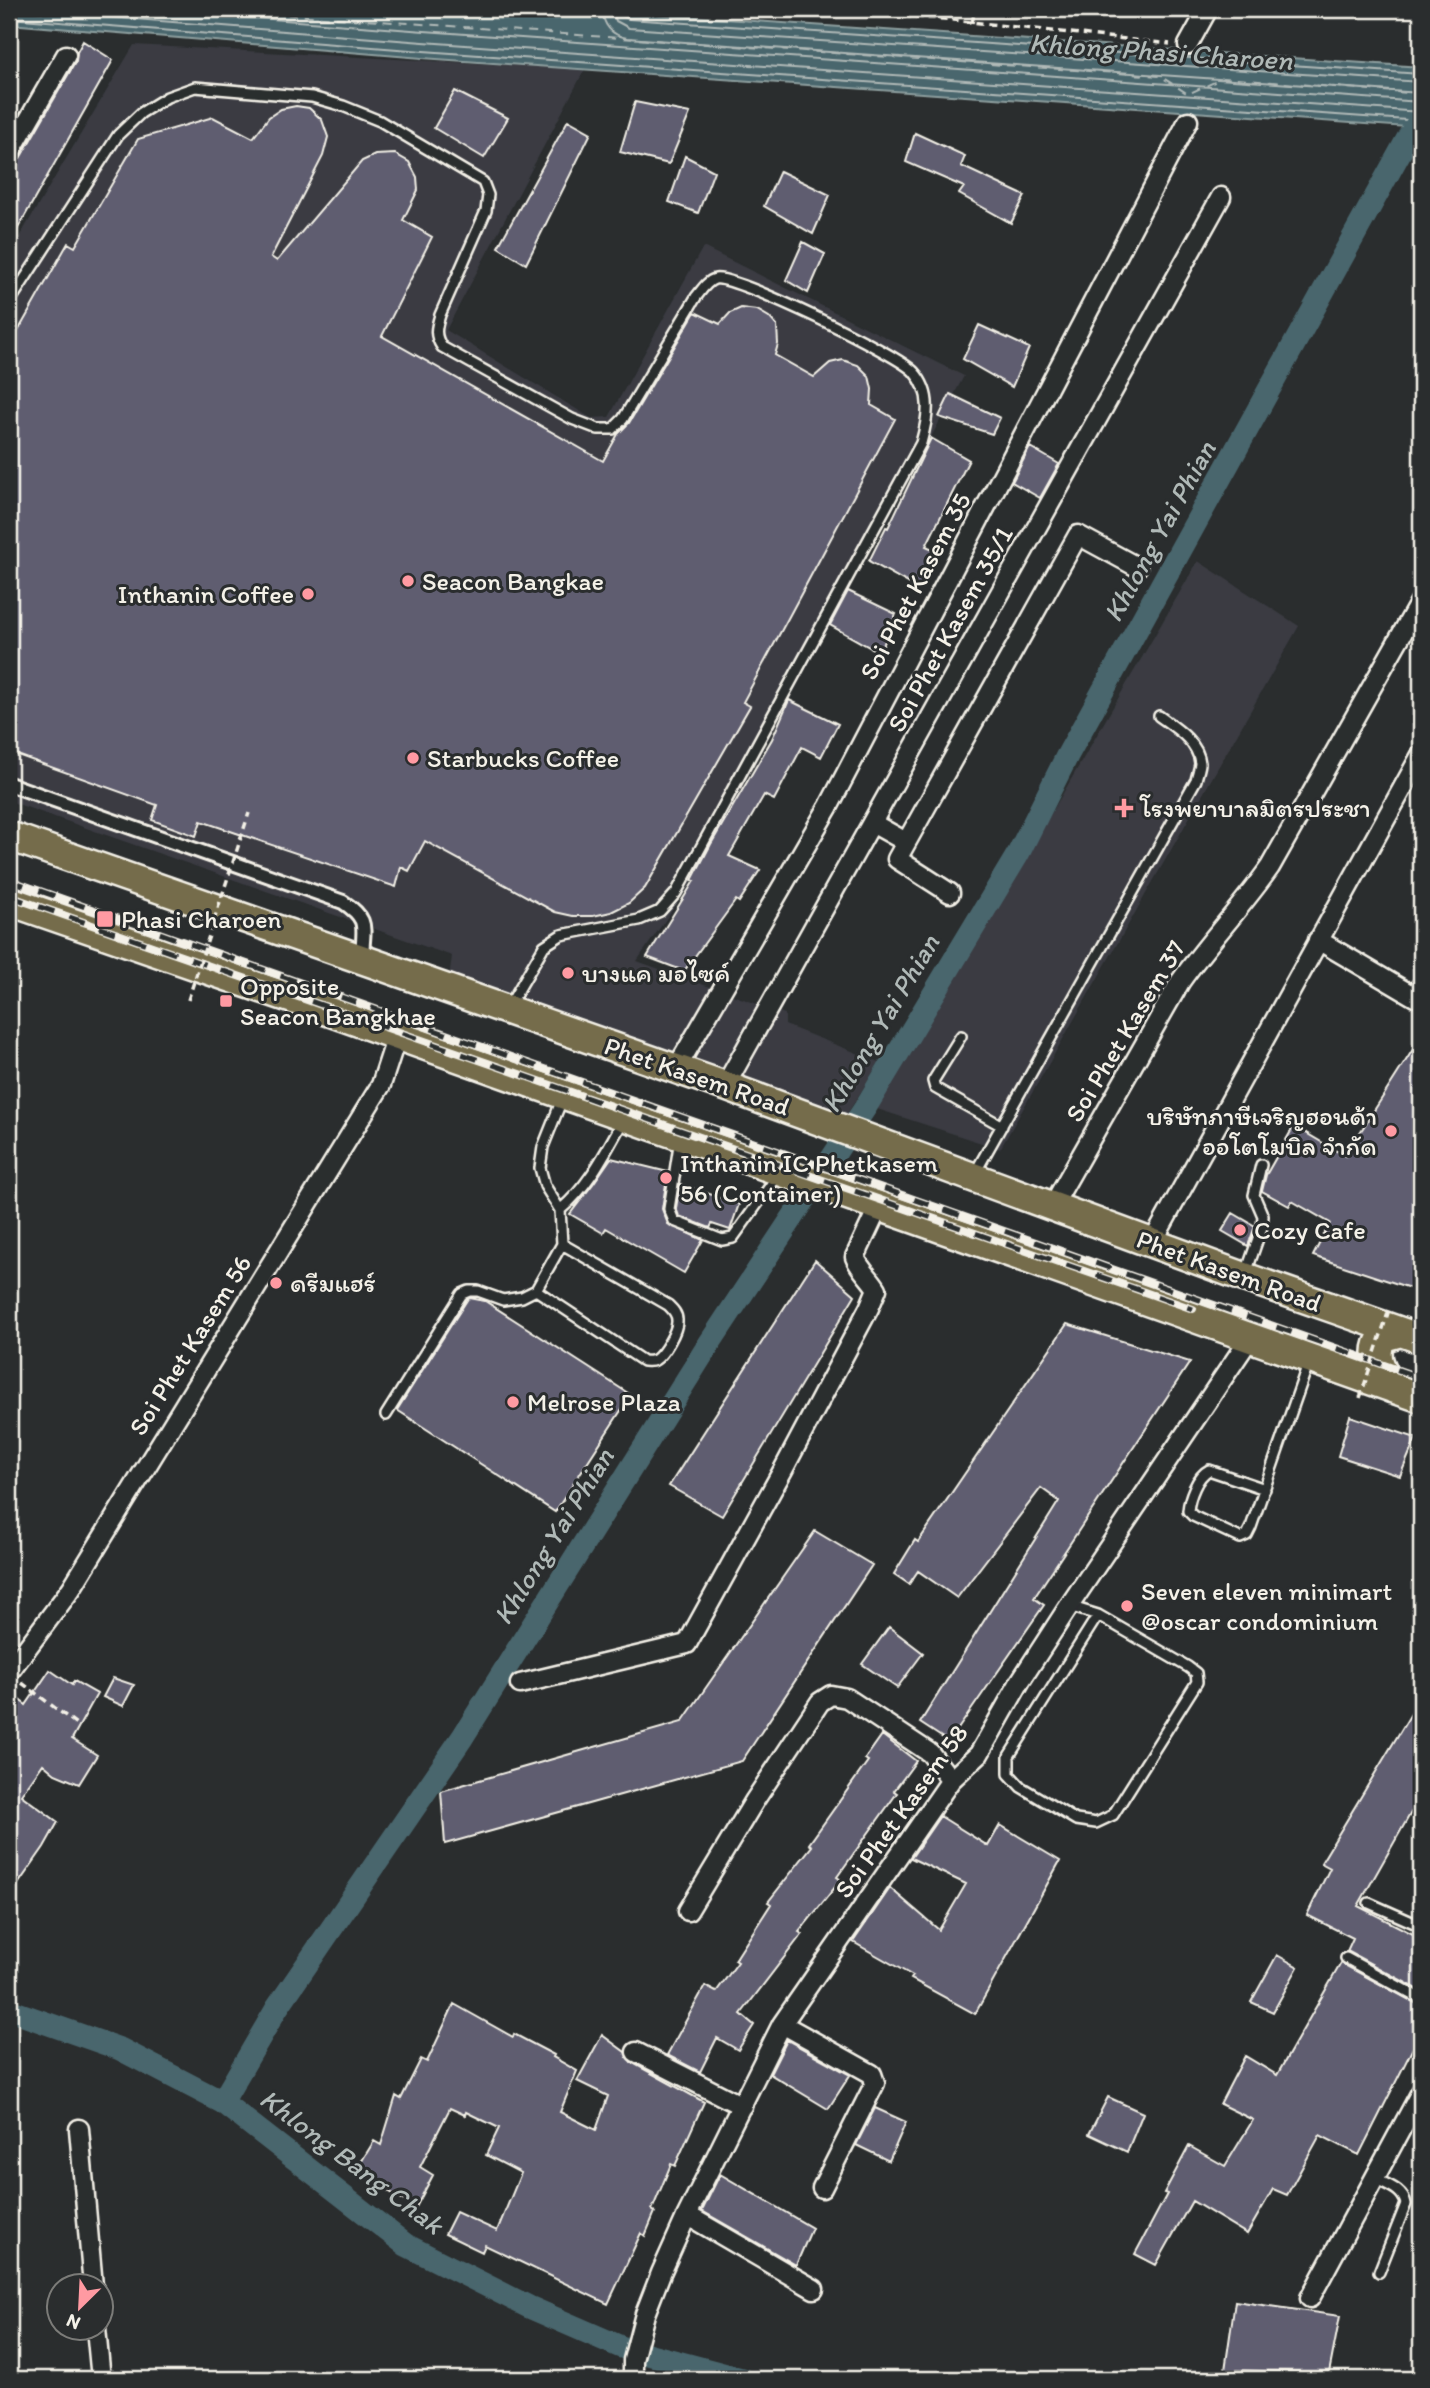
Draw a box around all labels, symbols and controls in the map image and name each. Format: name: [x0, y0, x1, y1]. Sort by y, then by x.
water label: Khlong Phasi Charoen: [1028, 25, 1295, 77]
water label: Khlong Yai Phian: [1095, 434, 1223, 627]
street label: Soi Phet Kasem 35: [852, 487, 978, 685]
street label: Soi Phet Kasem 35/1: [880, 521, 1020, 737]
place label: Seacon Bangkae: [422, 565, 604, 597]
marker: Seacon Bangkae: [400, 573, 416, 589]
place label: Inthanin Coffee: [118, 578, 294, 610]
marker: Inthanin Coffee: [300, 586, 316, 602]
place label: Starbucks Coffee: [427, 742, 619, 774]
marker: Starbucks Coffee: [405, 750, 421, 766]
place label: โรงพยาบาลมิตรประชา: [1139, 792, 1371, 824]
marker: โรงพยาบาลมิตรประชา: [1114, 798, 1134, 818]
place label: Phasi Charoen: [121, 903, 281, 935]
marker: Phasi Charoen: [95, 909, 115, 929]
water label: Khlong Yai Phian: [813, 928, 947, 1118]
street label: Soi Phet Kasem 37: [1058, 934, 1192, 1128]
place label: บางแค มอไซค์: [582, 957, 730, 989]
marker: บางแค มอไซค์: [560, 965, 576, 981]
place label: Opposite Seacon Bangkhae: [240, 970, 436, 1032]
marker: Opposite Seacon Bangkhae: [218, 993, 234, 1009]
street label: Phet Kasem Road: [600, 1029, 794, 1123]
place label: บริษัทภาษีเจริญฮอนด้า ออโตโมบิล จำกัด: [1147, 1100, 1377, 1162]
marker: บริษัทภาษีเจริญฮอนด้า ออโตโมบิล จำกัด: [1383, 1123, 1399, 1139]
place label: Inthanin IC Phetkasem 56 (Container): [680, 1147, 938, 1209]
marker: Inthanin IC Phetkasem 56 (Container): [658, 1170, 674, 1186]
place label: Cozy Cafe: [1254, 1214, 1366, 1246]
marker: Cozy Cafe: [1232, 1222, 1248, 1238]
street label: Phet Kasem Road: [1132, 1223, 1326, 1319]
street label: Soi Phet Kasem 56: [122, 1249, 258, 1441]
place label: ดรีมแฮร์: [290, 1267, 376, 1299]
marker: ดรีมแฮร์: [268, 1275, 284, 1291]
place label: Melrose Plaza: [527, 1386, 681, 1418]
marker: Melrose Plaza: [505, 1394, 521, 1410]
water label: Khlong Yai Phian: [485, 1441, 621, 1631]
place label: Seven eleven minimart @oscar condominium: [1141, 1575, 1392, 1637]
marker: Seven eleven minimart @oscar condominium: [1119, 1598, 1135, 1614]
street label: Soi Phet Kasem 58: [827, 1718, 975, 1904]
water label: Khlong Bang Chak: [253, 2081, 452, 2242]
north arrow: [46, 2272, 116, 2342]
text: N: [63, 2309, 84, 2335]

